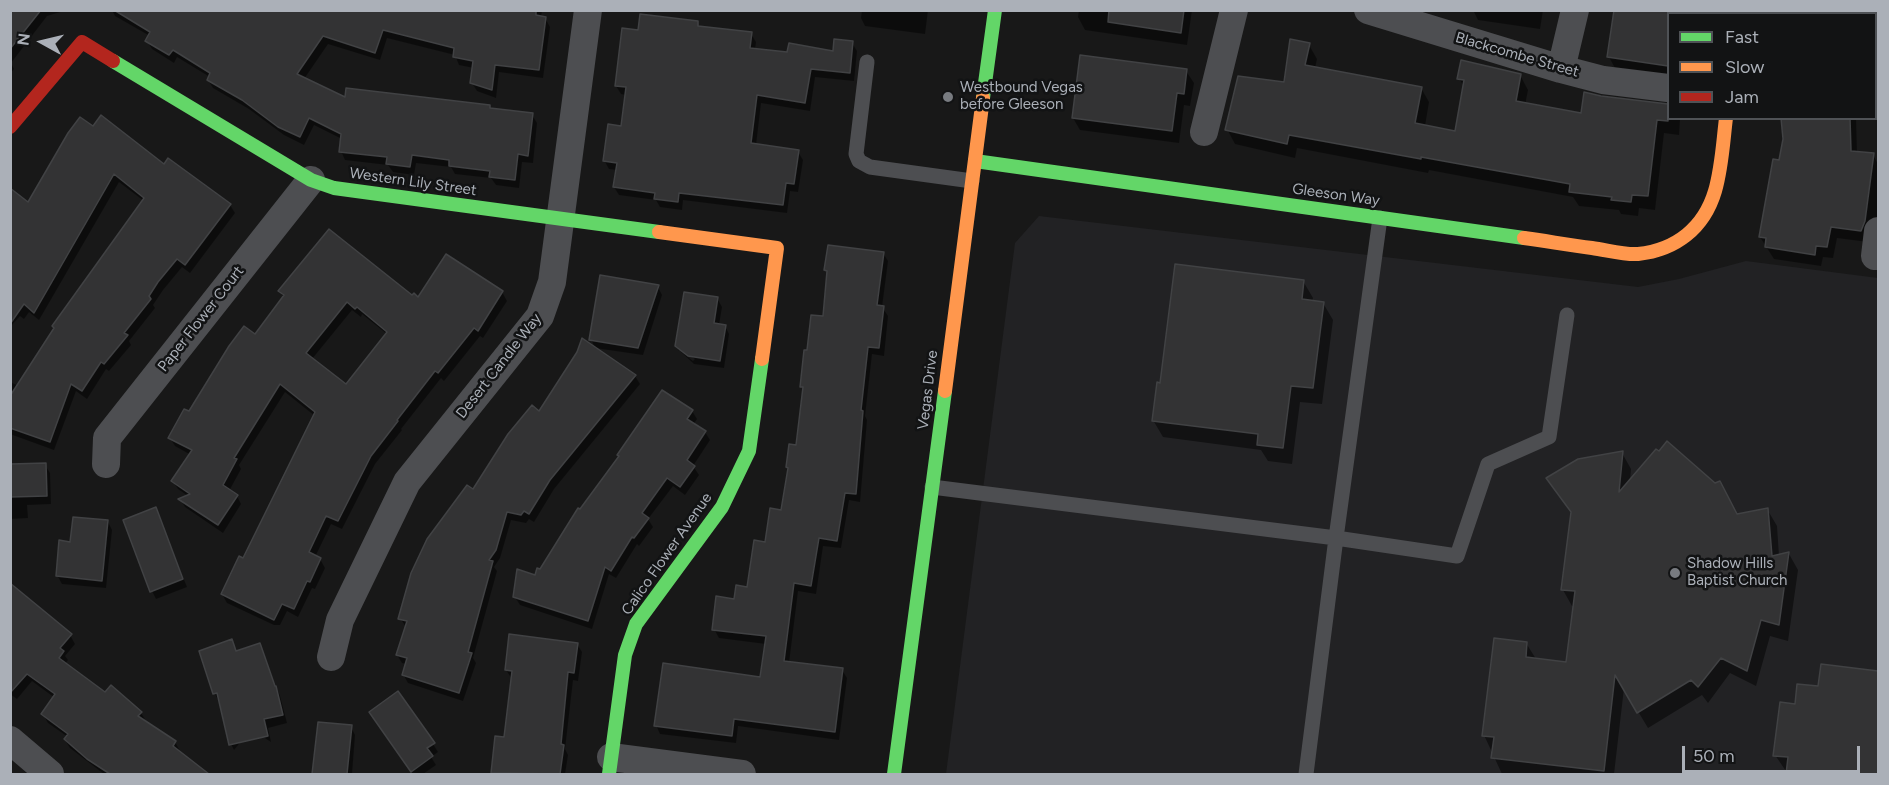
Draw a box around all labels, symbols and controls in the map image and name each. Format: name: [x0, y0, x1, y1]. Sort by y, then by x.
north arrow: [12, 12, 72, 72]
legend: [1667, 12, 1877, 120]
text: Fast: [1725, 26, 1759, 48]
street label: Blackcombe Street: [1453, 29, 1581, 81]
text: N: [13, 32, 34, 47]
text: Slow: [1725, 56, 1764, 78]
place label: Westbound Vegas before Gleeson: [960, 79, 1083, 114]
text: Jam: [1725, 86, 1759, 108]
marker: Westbound Vegas before Gleeson: [941, 90, 955, 104]
street label: Western Lily Street: [348, 164, 478, 200]
street label: Gleeson Way: [1291, 180, 1381, 210]
street label: Paper Flower Court: [154, 263, 248, 375]
street label: Desert Candle Way: [452, 310, 546, 422]
street label: Vegas Drive: [914, 349, 942, 431]
street label: Calico Flower Avenue: [618, 489, 716, 619]
place label: Shadow Hills Baptist Church: [1687, 555, 1787, 590]
marker: Shadow Hills Baptist Church: [1668, 566, 1682, 580]
scale bar: [1685, 734, 1864, 772]
text: 50 m: [1693, 745, 1735, 767]

